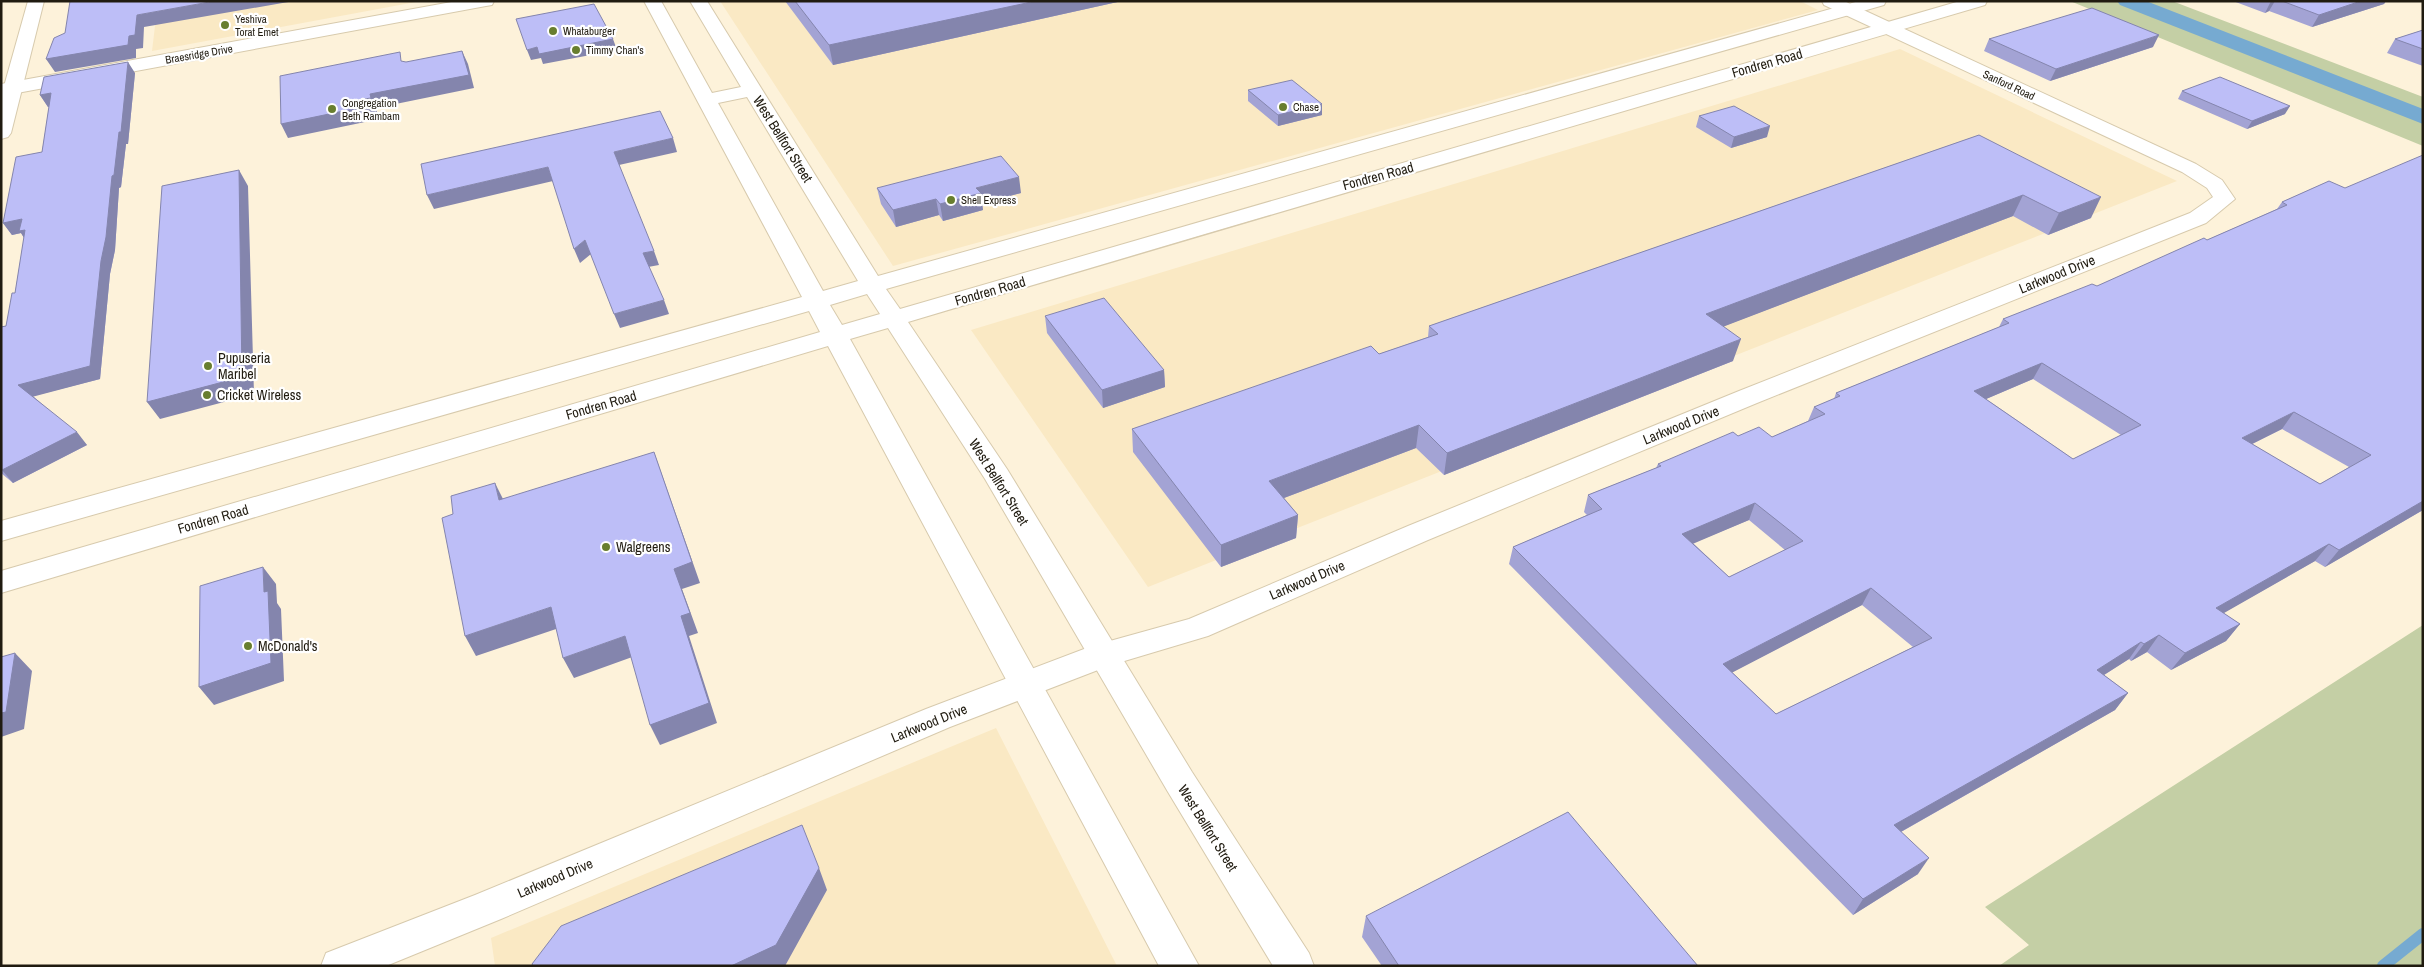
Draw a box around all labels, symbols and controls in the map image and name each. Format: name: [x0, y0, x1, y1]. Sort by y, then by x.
place label: Yeshiva Torat Emet: [235, 12, 279, 39]
marker: Yeshiva Torat Emet: [219, 19, 231, 31]
place label: Whataburger: [563, 24, 615, 38]
marker: Whataburger: [547, 25, 559, 37]
street label: Braesridge Drive: [164, 41, 234, 67]
place label: Timmy Chan's: [586, 43, 644, 57]
marker: Timmy Chan's: [570, 44, 582, 56]
street label: Fondren Road: [1730, 44, 1804, 82]
street label: Sanford Road: [1981, 67, 2037, 103]
street label: West Bellfort Street: [749, 92, 817, 186]
place label: Congregation Beth Rambam: [342, 96, 400, 123]
place label: Chase: [1293, 100, 1319, 114]
marker: Chase: [1277, 101, 1289, 113]
marker: Congregation Beth Rambam: [326, 103, 338, 115]
street label: Fondren Road: [1340, 158, 1416, 194]
place label: Shell Express: [961, 193, 1017, 207]
marker: Shell Express: [945, 194, 957, 206]
street label: Larkwood Drive: [2016, 251, 2098, 297]
street label: Fondren Road: [953, 272, 1027, 310]
place label: Pupuseria Maribel: [218, 349, 271, 383]
marker: Pupuseria Maribel: [202, 360, 214, 372]
place label: Cricket Wireless: [217, 386, 301, 404]
street label: Fondren Road: [564, 386, 638, 424]
marker: Cricket Wireless: [201, 389, 213, 401]
street label: Larkwood Drive: [1640, 402, 1722, 448]
street label: West Bellfort Street: [965, 435, 1033, 529]
street label: Fondren Road: [176, 500, 250, 538]
place label: Walgreens: [616, 538, 671, 556]
marker: Walgreens: [600, 541, 612, 553]
street label: Larkwood Drive: [1266, 556, 1348, 604]
place label: McDonald's: [258, 637, 318, 655]
marker: McDonald's: [242, 640, 254, 652]
street label: Larkwood Drive: [888, 700, 970, 746]
street label: West Bellfort Street: [1174, 781, 1242, 875]
street label: Larkwood Drive: [514, 854, 596, 902]

